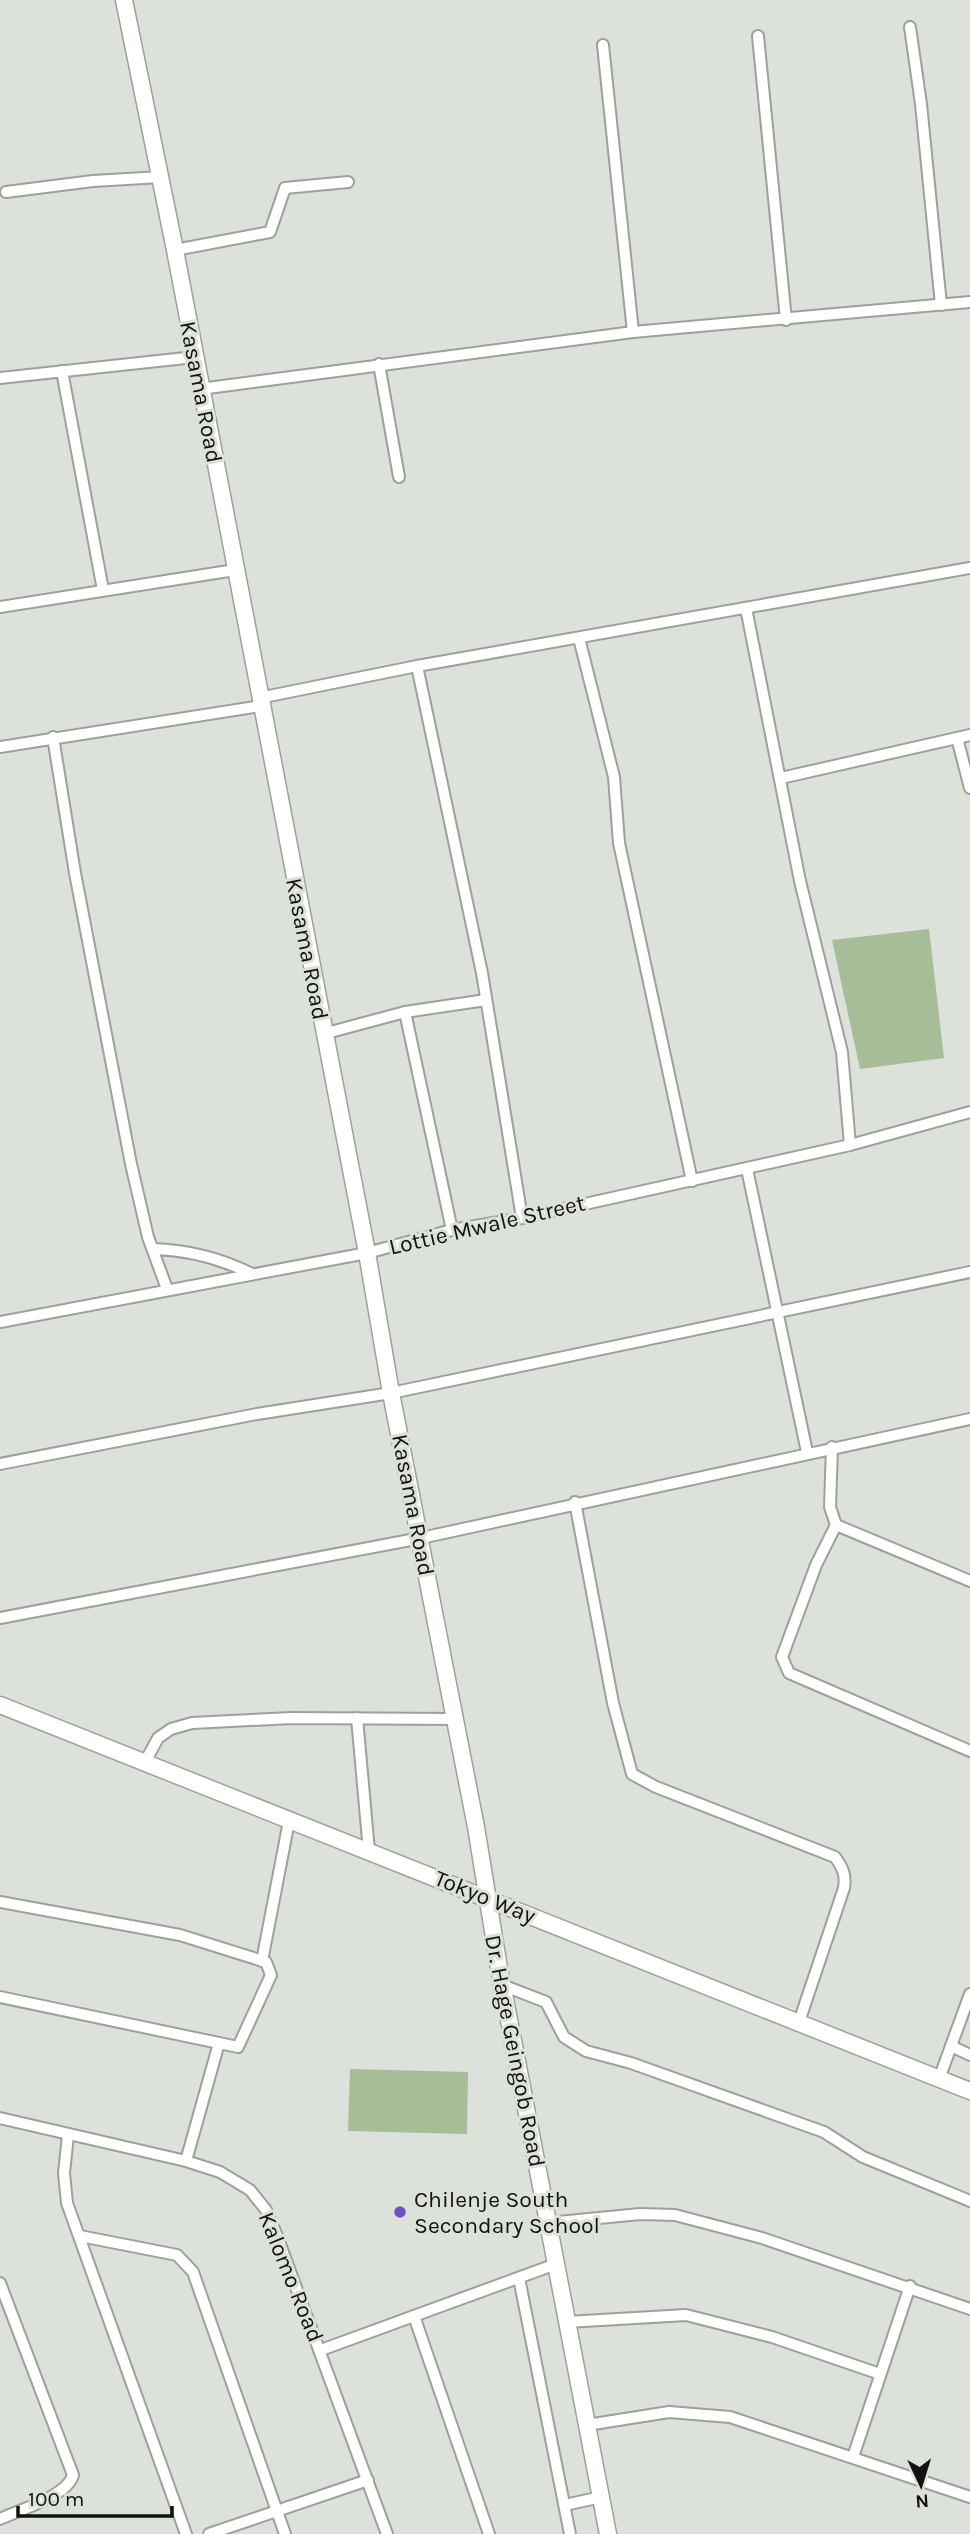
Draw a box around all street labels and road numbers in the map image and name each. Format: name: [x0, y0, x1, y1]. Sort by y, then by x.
street label: Kasama Road: [174, 319, 228, 465]
street label: Kasama Road: [280, 876, 334, 1022]
street label: Lottie Mwale Street: [386, 1189, 588, 1261]
street label: Kasama Road: [386, 1432, 440, 1578]
street label: Tokyo Way: [430, 1864, 540, 1930]
street label: Dr. Hage Geingob Road: [479, 1932, 551, 2170]
street label: Kalomo Road: [253, 2208, 329, 2346]

